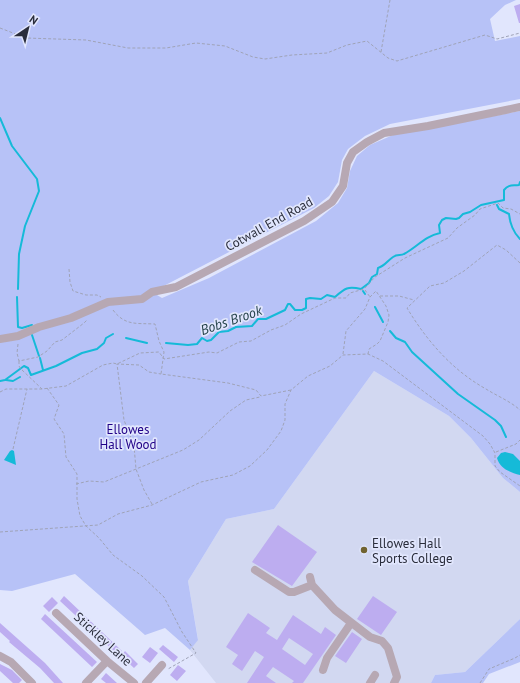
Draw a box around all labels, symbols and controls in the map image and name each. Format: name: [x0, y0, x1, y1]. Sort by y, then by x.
north arrow: [8, 8, 48, 48]
text: N: [27, 12, 41, 28]
street label: Cotwall End Road: [222, 193, 316, 255]
water label: Bobs Brook: [198, 301, 265, 339]
park label: Ellowes Hall Wood: [99, 421, 157, 453]
place label: Ellowes Hall Sports College: [372, 535, 453, 567]
marker: Ellowes Hall Sports College: [359, 545, 369, 555]
street label: Stickley Lane: [70, 608, 136, 670]

